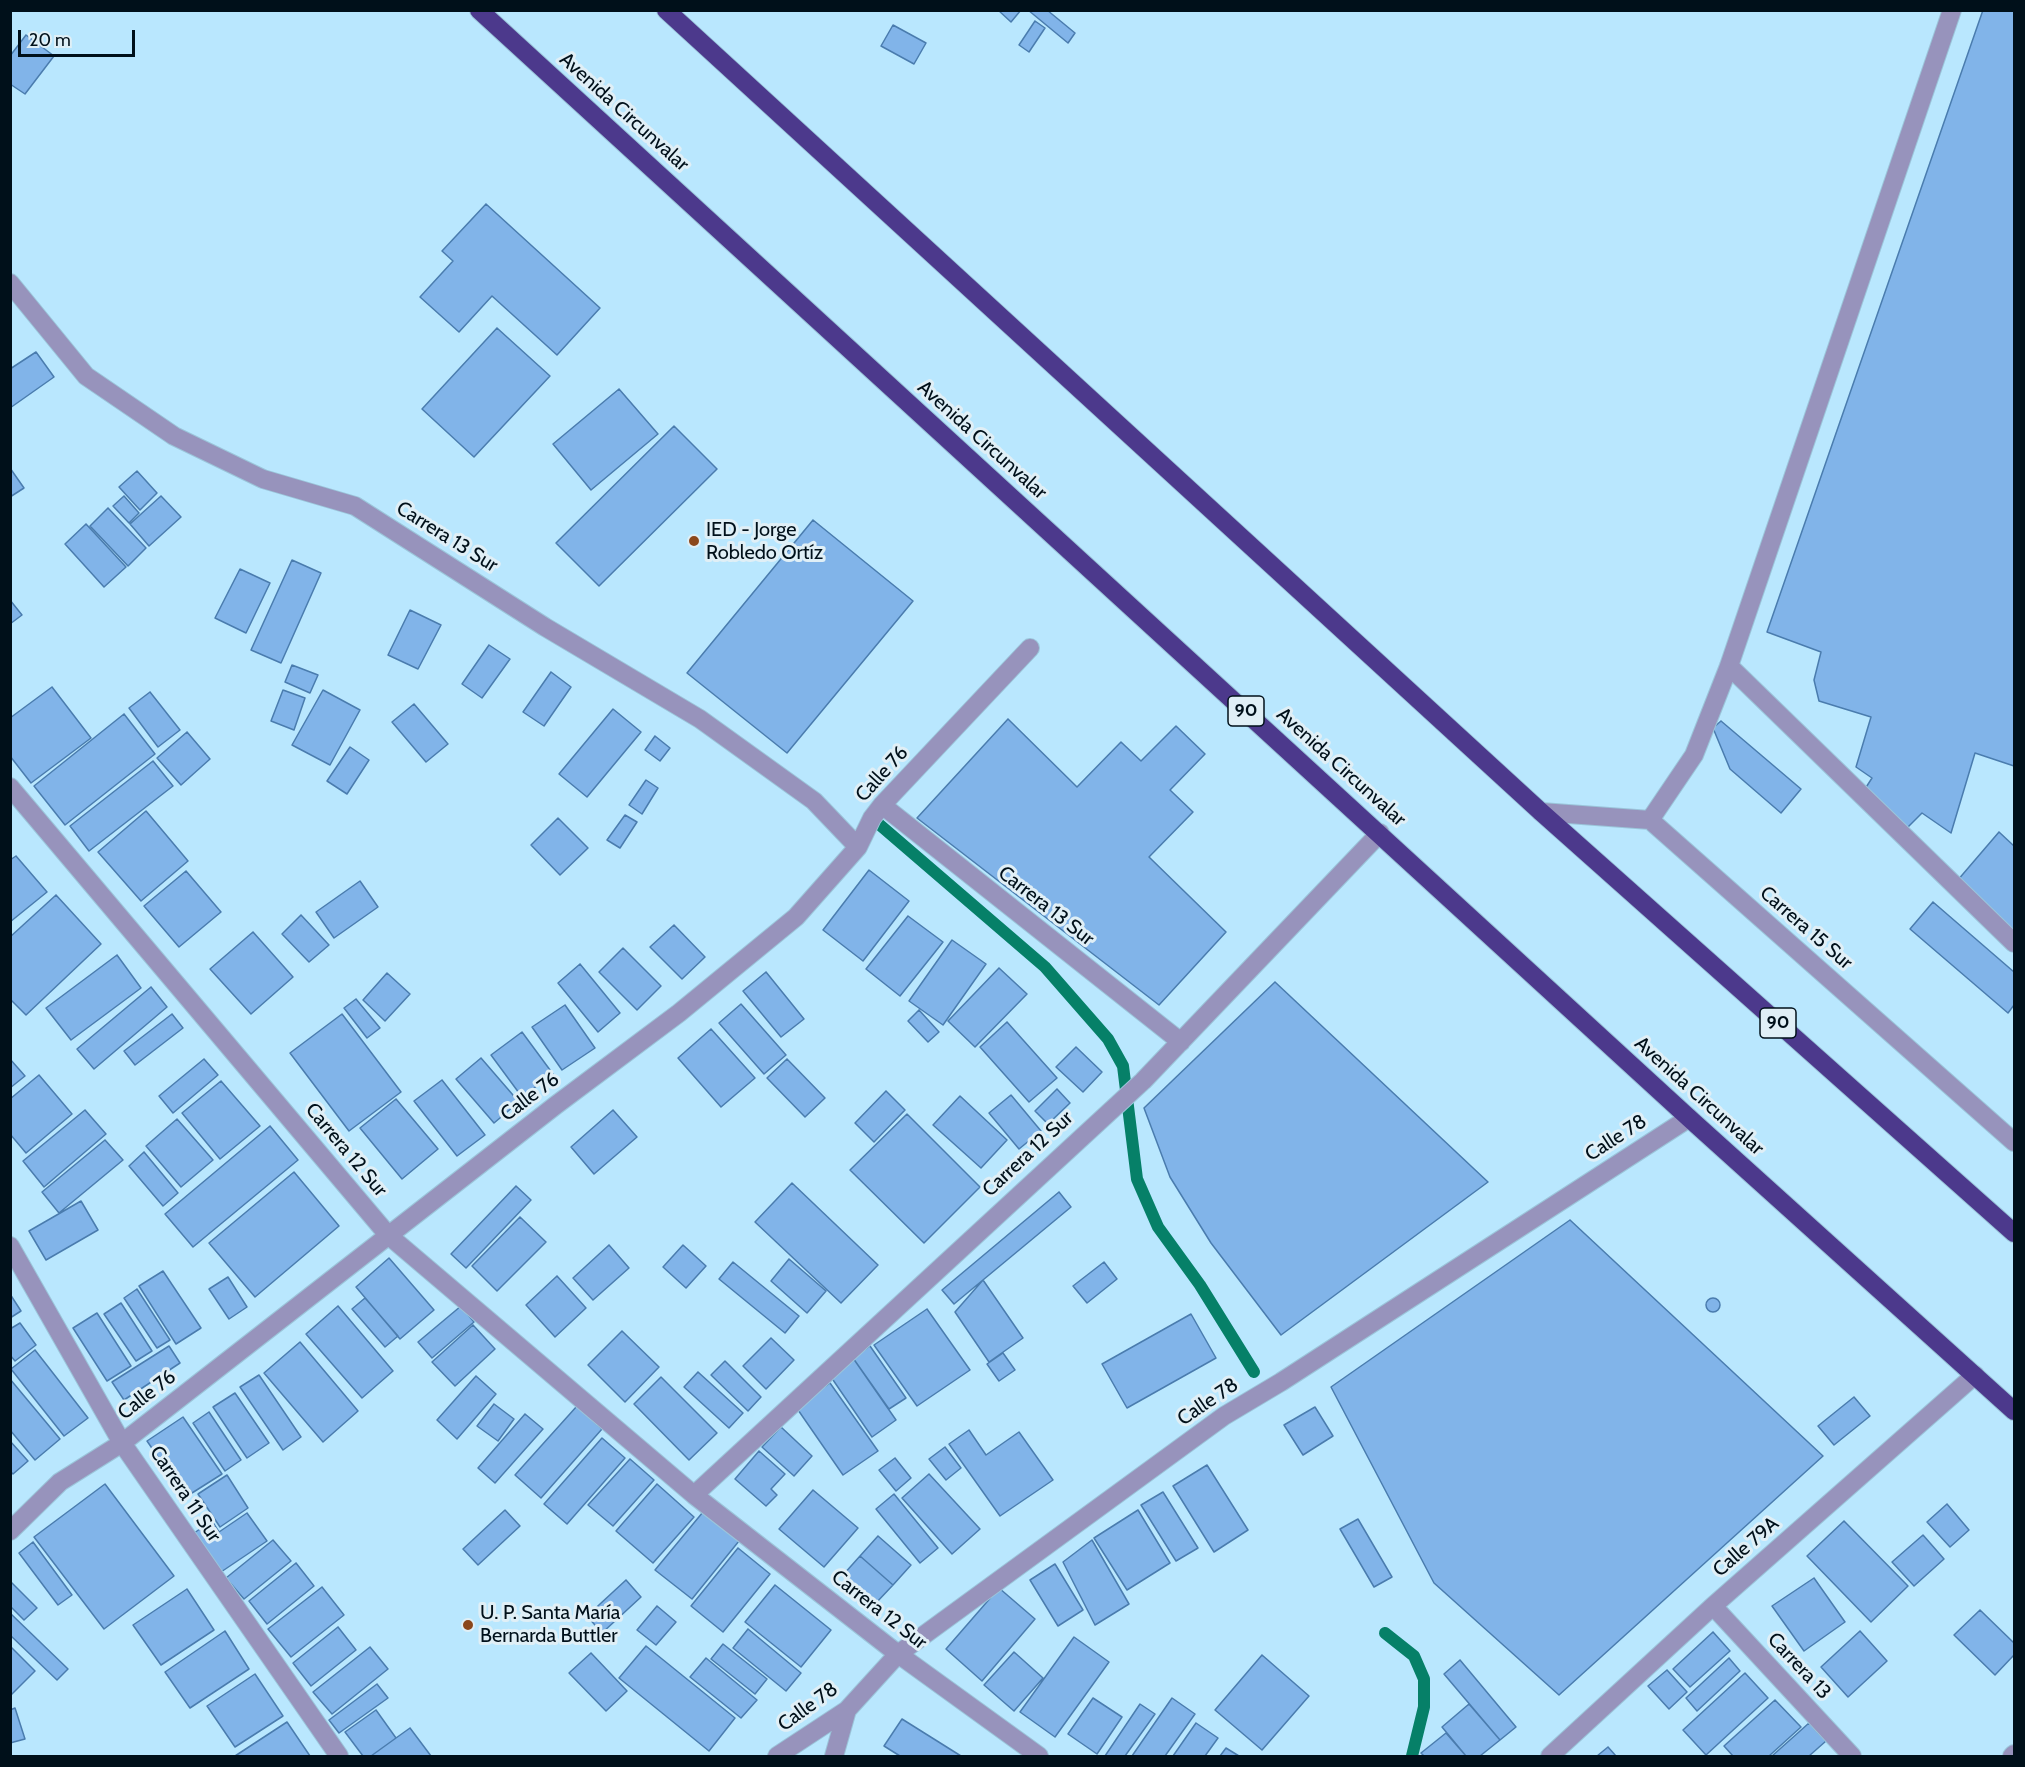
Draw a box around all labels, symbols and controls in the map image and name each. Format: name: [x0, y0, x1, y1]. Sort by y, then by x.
scale bar: [21, 18, 138, 56]
text: 20 m: [29, 29, 71, 51]
street label: Avenida Circunvalar: [554, 48, 694, 176]
street label: Avenida Circunvalar: [912, 376, 1052, 504]
street label: Carrera 13 Sur: [392, 496, 502, 578]
place label: IED - Jorge Robledo Ortíz: [706, 518, 823, 565]
marker: IED - Jorge Robledo Ortíz: [687, 534, 701, 548]
road number: 90: [1228, 696, 1264, 726]
street label: Avenida Circunvalar: [1271, 703, 1411, 831]
street label: Calle 76: [851, 741, 913, 807]
street label: Carrera 13 Sur: [993, 861, 1099, 951]
street label: Carrera 15 Sur: [1755, 881, 1857, 975]
road number: 90: [1760, 1008, 1796, 1038]
street label: Avenida Circunvalar: [1629, 1032, 1769, 1160]
street label: Calle 76: [496, 1067, 564, 1127]
street label: Carrera 12 Sur: [300, 1098, 392, 1202]
street label: Carrera 12 Sur: [978, 1106, 1078, 1202]
street label: Calle 78: [1581, 1109, 1651, 1167]
street label: Calle 76: [113, 1365, 181, 1425]
street label: Calle 78: [1173, 1373, 1243, 1431]
street label: Carrera 11 Sur: [144, 1441, 226, 1547]
street label: Calle 79A: [1708, 1512, 1784, 1582]
street label: Carrera 12 Sur: [826, 1565, 932, 1655]
place label: U. P. Santa María Bernarda Buttler: [480, 1601, 620, 1648]
marker: U. P. Santa María Bernarda Buttler: [461, 1618, 475, 1632]
street label: Carrera 13: [1762, 1628, 1836, 1704]
street label: Calle 78: [773, 1677, 843, 1737]

